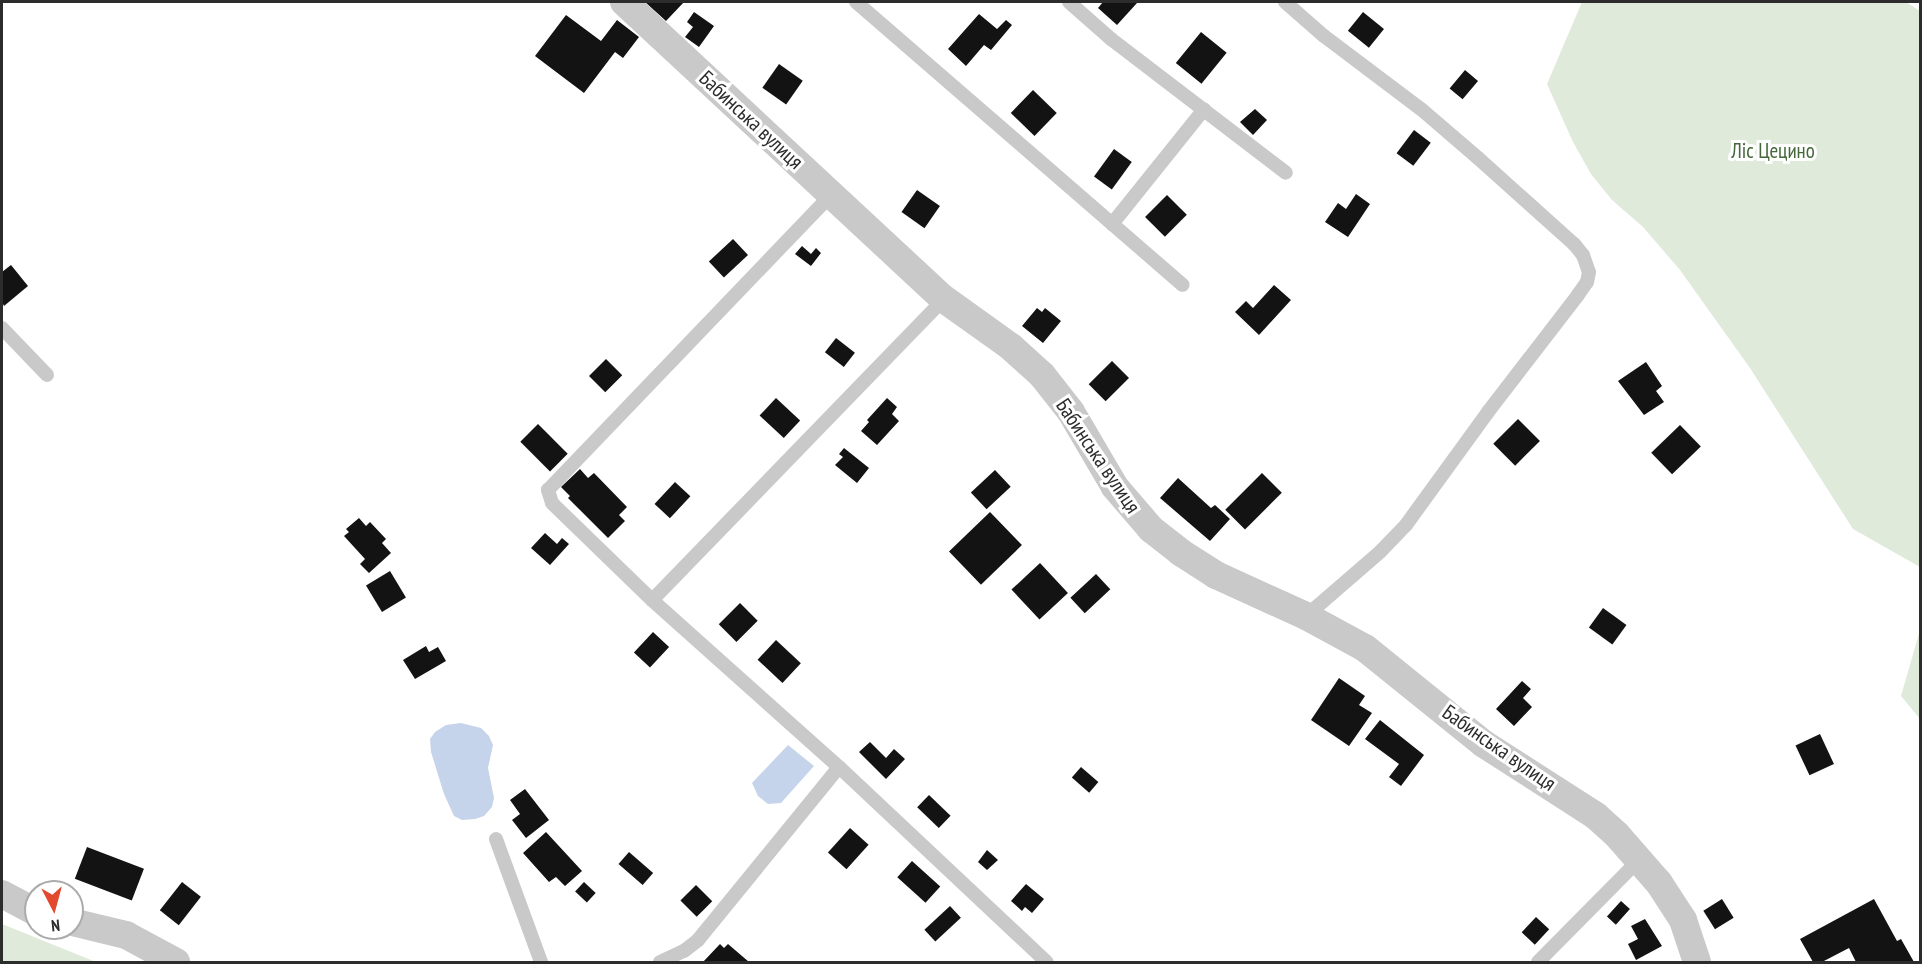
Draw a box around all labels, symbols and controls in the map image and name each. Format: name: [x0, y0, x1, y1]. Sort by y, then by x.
street label: Бабинська вулиця: [694, 66, 808, 174]
park label: Ліс Цецино: [1731, 138, 1815, 164]
street label: Бабинська вулиця: [1050, 394, 1146, 518]
street label: Бабинська вулиця: [1437, 700, 1561, 796]
north arrow: [24, 880, 84, 940]
text: N: [50, 916, 61, 936]

